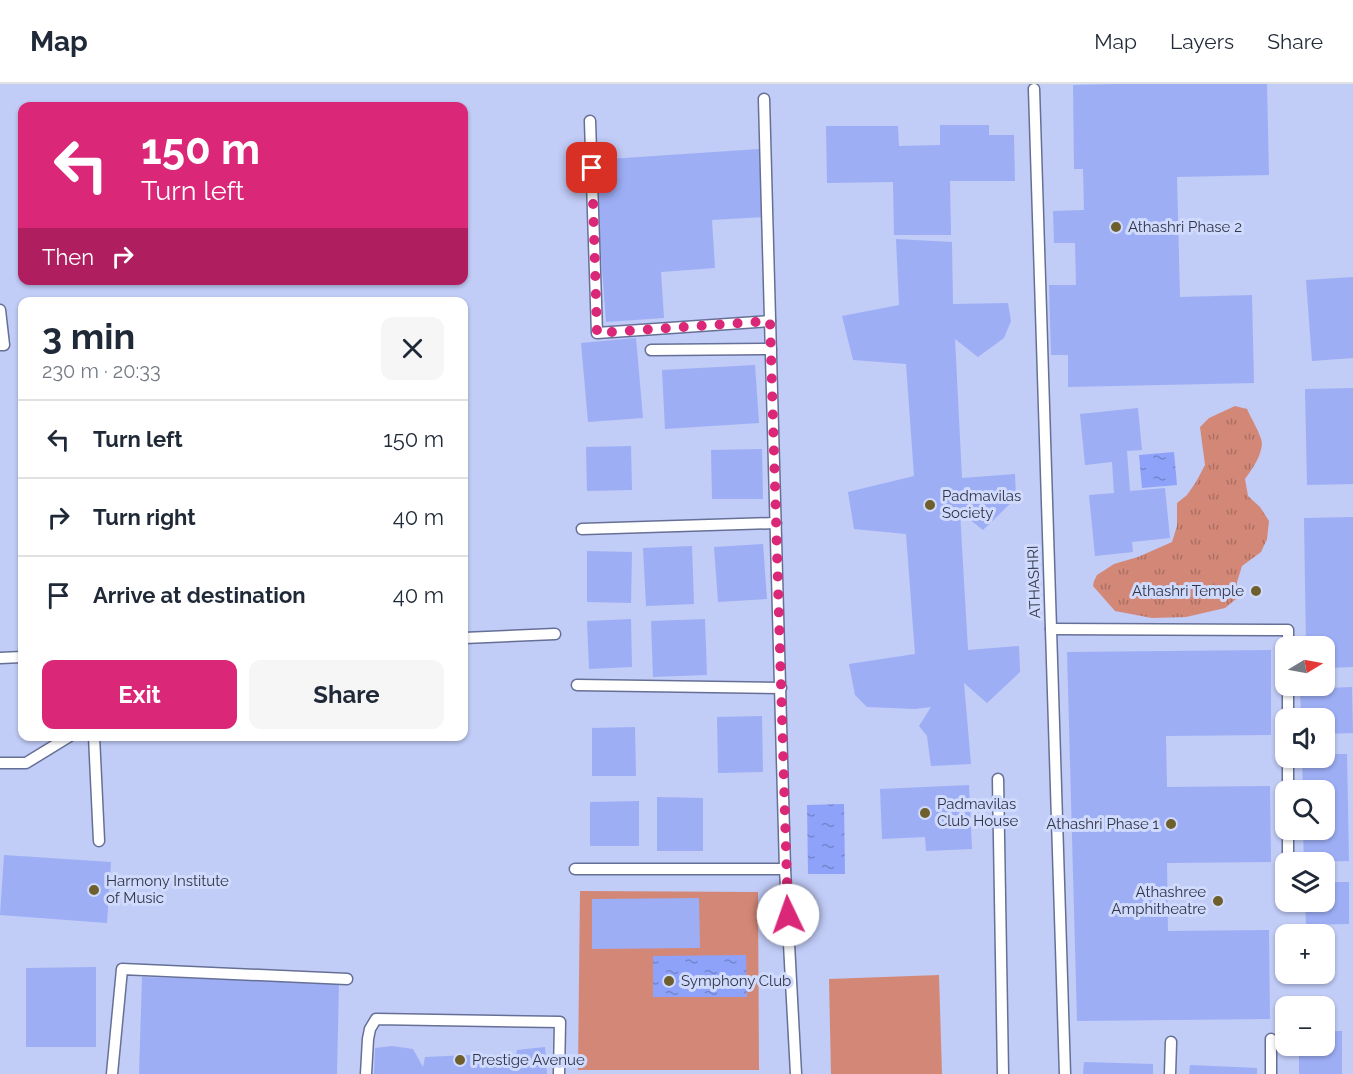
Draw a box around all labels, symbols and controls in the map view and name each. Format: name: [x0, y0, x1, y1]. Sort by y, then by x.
text: Map: [30, 25, 88, 58]
text: Map: [1094, 29, 1137, 54]
text: Layers: [1170, 29, 1234, 54]
text: Share: [1267, 29, 1323, 54]
text: 150 m: [141, 125, 260, 174]
icon: left: [42, 126, 120, 204]
pin: [566, 142, 617, 193]
icon: arrive: [575, 151, 608, 184]
text: Turn left: [141, 175, 244, 206]
place label: Athashri Phase 2: [1128, 218, 1242, 236]
marker: Athashri Phase 2: [1109, 220, 1123, 234]
icon: right: [106, 240, 139, 273]
text: Then: [42, 244, 94, 270]
text: 3 min: [42, 315, 135, 357]
button: close: [381, 317, 444, 380]
text: 230 m · 20:33: [42, 359, 161, 383]
icon: left: [42, 423, 75, 456]
text: Turn left: [93, 426, 183, 452]
text: 150 m: [383, 426, 444, 452]
place label: Padmavilas Society: [942, 487, 1021, 522]
marker: Padmavilas Society: [923, 498, 937, 512]
icon: right: [42, 501, 75, 534]
text: Turn right: [93, 504, 196, 530]
text: 40 m: [393, 504, 444, 530]
street label: ATHASHRI: [1024, 545, 1044, 619]
icon: arrive: [42, 579, 75, 612]
text: Arrive at destination: [93, 582, 306, 608]
text: 40 m: [393, 582, 444, 608]
place label: Athashri Temple: [1132, 582, 1244, 600]
marker: Athashri Temple: [1249, 584, 1263, 598]
north arrow: [1275, 636, 1335, 696]
map controls: [1275, 636, 1335, 1056]
button: Exit: [42, 660, 237, 729]
button: Share: [249, 660, 444, 729]
button: sound: [1275, 708, 1335, 768]
button: search: [1275, 780, 1335, 840]
place label: Padmavilas Club House: [937, 795, 1018, 830]
marker: Padmavilas Club House: [918, 806, 932, 820]
place label: Athashri Phase 1: [1046, 815, 1160, 833]
marker: Athashri Phase 1: [1164, 817, 1178, 831]
button: layers: [1275, 852, 1335, 912]
place label: Harmony Institute of Music: [106, 872, 229, 907]
marker: Harmony Institute of Music: [87, 883, 101, 897]
position arrow: [756, 883, 820, 947]
place label: Athashree Amphitheatre: [1111, 883, 1206, 918]
marker: Athashree Amphitheatre: [1211, 894, 1225, 908]
button: +: [1275, 924, 1335, 984]
place label: Symphony Club: [681, 972, 791, 990]
marker: Symphony Club: [662, 974, 676, 988]
button: −: [1275, 996, 1335, 1056]
place label: Prestige Avenue: [472, 1051, 585, 1069]
marker: Prestige Avenue: [453, 1053, 467, 1067]

